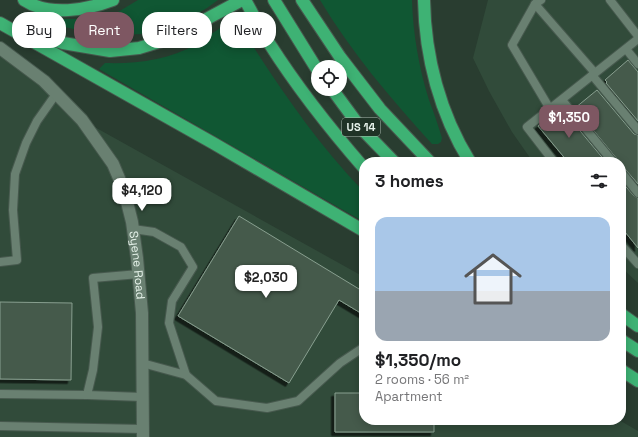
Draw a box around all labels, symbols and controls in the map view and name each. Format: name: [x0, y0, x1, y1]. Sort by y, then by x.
chip: Buy: [12, 12, 66, 48]
chip: Rent: [74, 12, 134, 48]
chip: Filters: [142, 12, 212, 48]
chip: New: [220, 12, 276, 48]
map controls: [311, 60, 347, 96]
button: locate: [311, 60, 347, 96]
pin: $1,350: [536, 105, 602, 139]
text: $1,350: [548, 109, 590, 126]
road number: US 14: [342, 118, 380, 136]
text: 3 homes: [375, 170, 444, 192]
icon: filters: [588, 170, 610, 192]
pin: $4,120: [109, 178, 175, 212]
text: $4,120: [121, 182, 163, 199]
street label: Syene Road: [125, 230, 149, 300]
icon: home: [457, 243, 529, 315]
pin: $2,030: [233, 265, 299, 299]
text: $2,030: [244, 269, 288, 286]
text: $1,350/mo: [375, 349, 461, 371]
text: 2 rooms · 56 m²: [375, 371, 469, 388]
text: Apartment: [375, 388, 443, 405]

